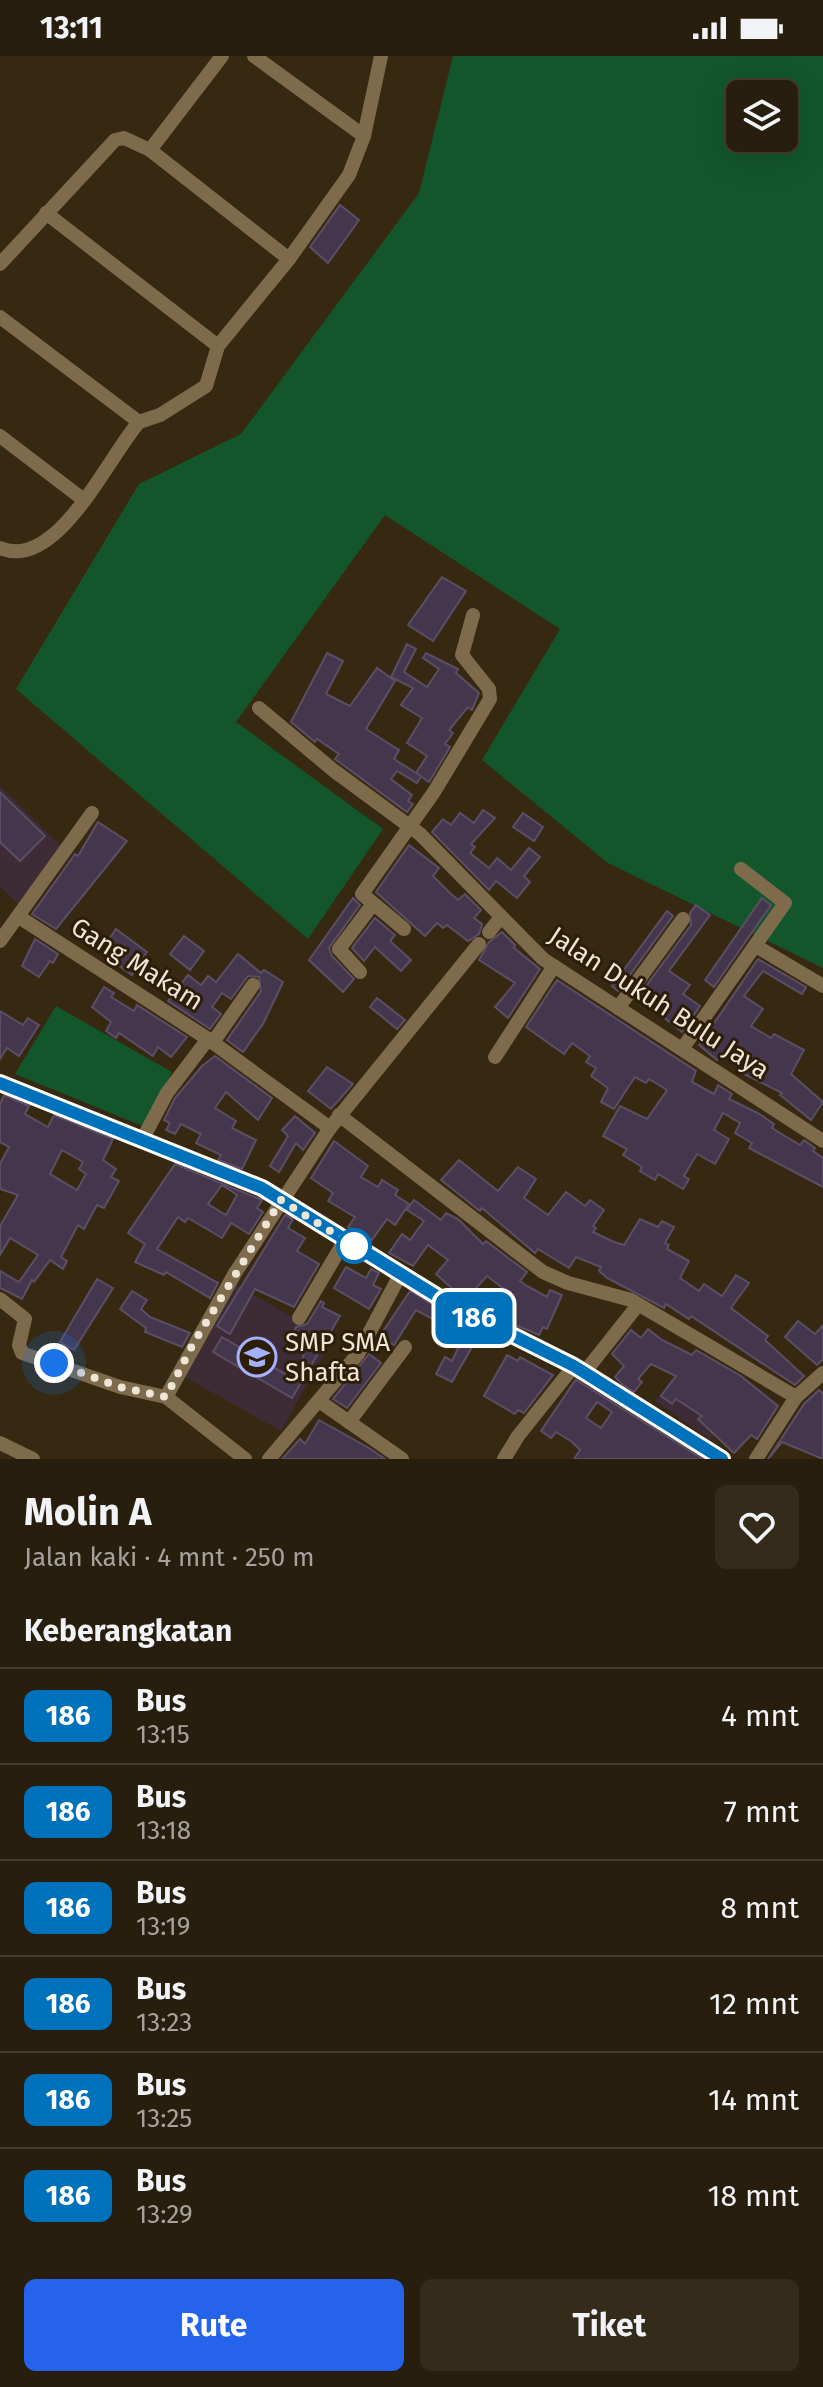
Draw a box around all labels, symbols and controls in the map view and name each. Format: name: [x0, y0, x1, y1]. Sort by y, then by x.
text: 13:11: [40, 10, 103, 46]
map controls: [726, 80, 798, 152]
button: layers: [726, 80, 798, 152]
street label: Gang Makam: [65, 911, 209, 1017]
street label: Jalan Dukuh Bulu Jaya: [543, 920, 775, 1086]
unlabelled marker: [337, 1229, 371, 1263]
line badge: 186: [428, 1292, 520, 1344]
text: 186: [451, 1301, 497, 1334]
place label: SMP SMA Shafta: [285, 1327, 390, 1388]
school or university icon: SMP SMA Shafta: [236, 1336, 278, 1378]
your location: [34, 1343, 74, 1383]
button: heart: [715, 1485, 799, 1569]
text: Molin A: [24, 1489, 151, 1535]
text: Jalan kaki · 4 mnt · 250 m: [24, 1542, 315, 1573]
text: Keberangkatan: [24, 1613, 232, 1649]
text: Bus: [136, 1683, 186, 1719]
text: 4 mnt: [721, 1698, 799, 1734]
text: 186: [45, 1699, 91, 1732]
text: 13:15: [136, 1719, 190, 1750]
text: Bus: [136, 1779, 186, 1815]
text: 7 mnt: [724, 1794, 799, 1830]
text: 186: [45, 1795, 91, 1828]
text: 13:18: [136, 1815, 191, 1846]
text: Bus: [136, 1875, 186, 1911]
text: 8 mnt: [720, 1890, 799, 1926]
text: 186: [45, 1891, 91, 1924]
text: 13:19: [136, 1911, 190, 1942]
text: Bus: [136, 1971, 186, 2007]
text: 12 mnt: [709, 1986, 799, 2022]
text: 186: [45, 1987, 91, 2020]
text: 13:23: [136, 2007, 192, 2038]
text: Bus: [136, 2067, 186, 2103]
text: 14 mnt: [708, 2082, 799, 2118]
text: 186: [45, 2083, 91, 2116]
text: 13:25: [136, 2103, 192, 2134]
text: Bus: [136, 2163, 186, 2199]
text: 18 mnt: [707, 2178, 799, 2214]
text: 186: [45, 2179, 91, 2212]
text: 13:29: [136, 2199, 193, 2230]
button: Rute: [24, 2279, 404, 2371]
button: Tiket: [420, 2279, 799, 2371]

